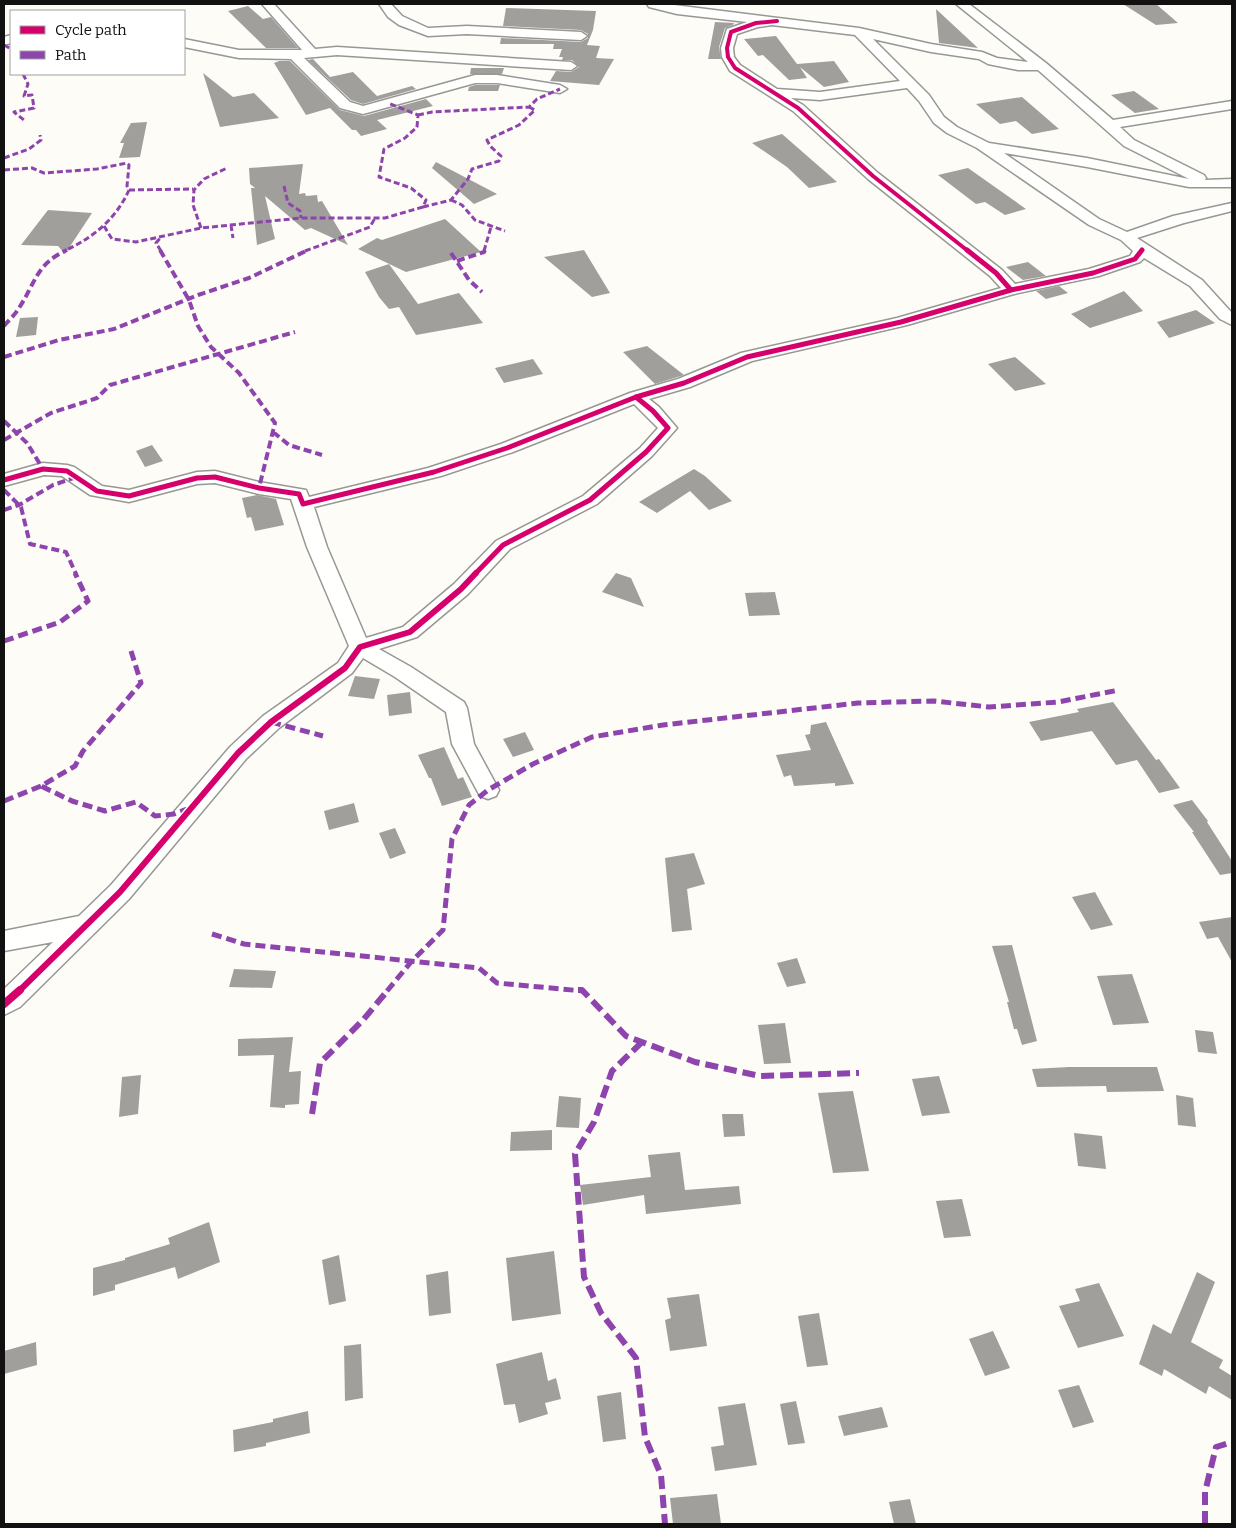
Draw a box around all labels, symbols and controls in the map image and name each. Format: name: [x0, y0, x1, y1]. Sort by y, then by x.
legend: [10, 10, 185, 75]
text: Cycle path: [55, 21, 127, 39]
text: Path: [55, 46, 87, 64]

